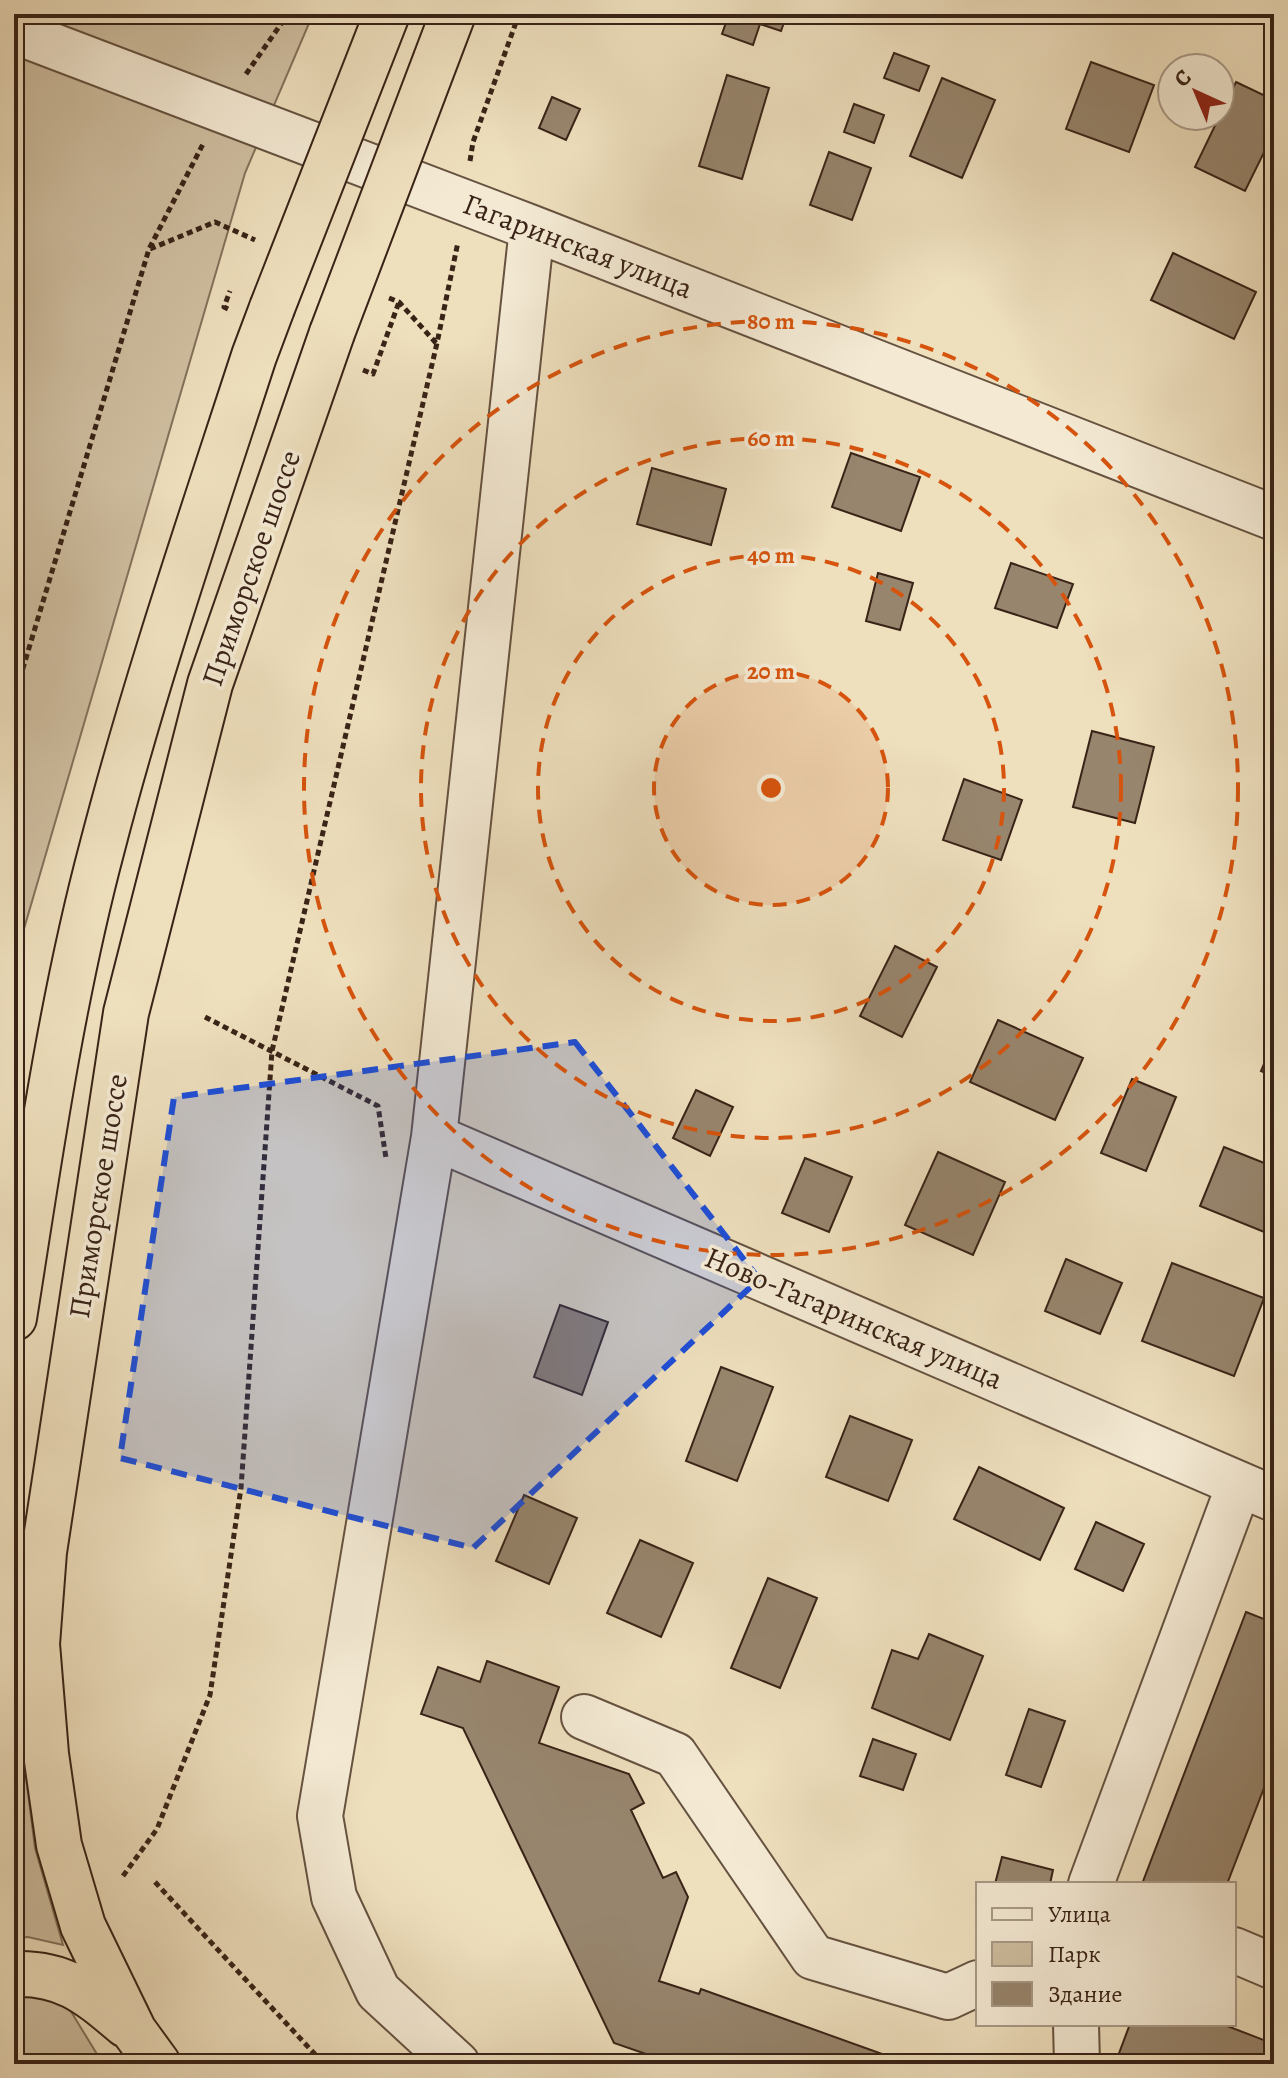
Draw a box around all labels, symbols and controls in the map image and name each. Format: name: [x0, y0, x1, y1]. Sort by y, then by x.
north arrow: [1156, 52, 1236, 132]
text: С: [1168, 63, 1198, 94]
street label: Гагаринская улица: [457, 184, 699, 308]
text: 80 m: [747, 305, 795, 337]
text: 60 m: [747, 422, 795, 454]
street label: Приморское шоссе: [192, 445, 310, 691]
text: 40 m: [747, 539, 795, 571]
text: 20 m: [747, 655, 795, 687]
centre of rings: [757, 774, 785, 802]
street label: Приморское шоссе: [59, 1071, 137, 1321]
street label: Ново-Гагаринская улица: [699, 1237, 1009, 1399]
legend: [976, 1882, 1236, 2026]
text: Улица: [1048, 1898, 1111, 1930]
text: Парк: [1048, 1938, 1101, 1970]
text: Здание: [1048, 1978, 1123, 2010]

